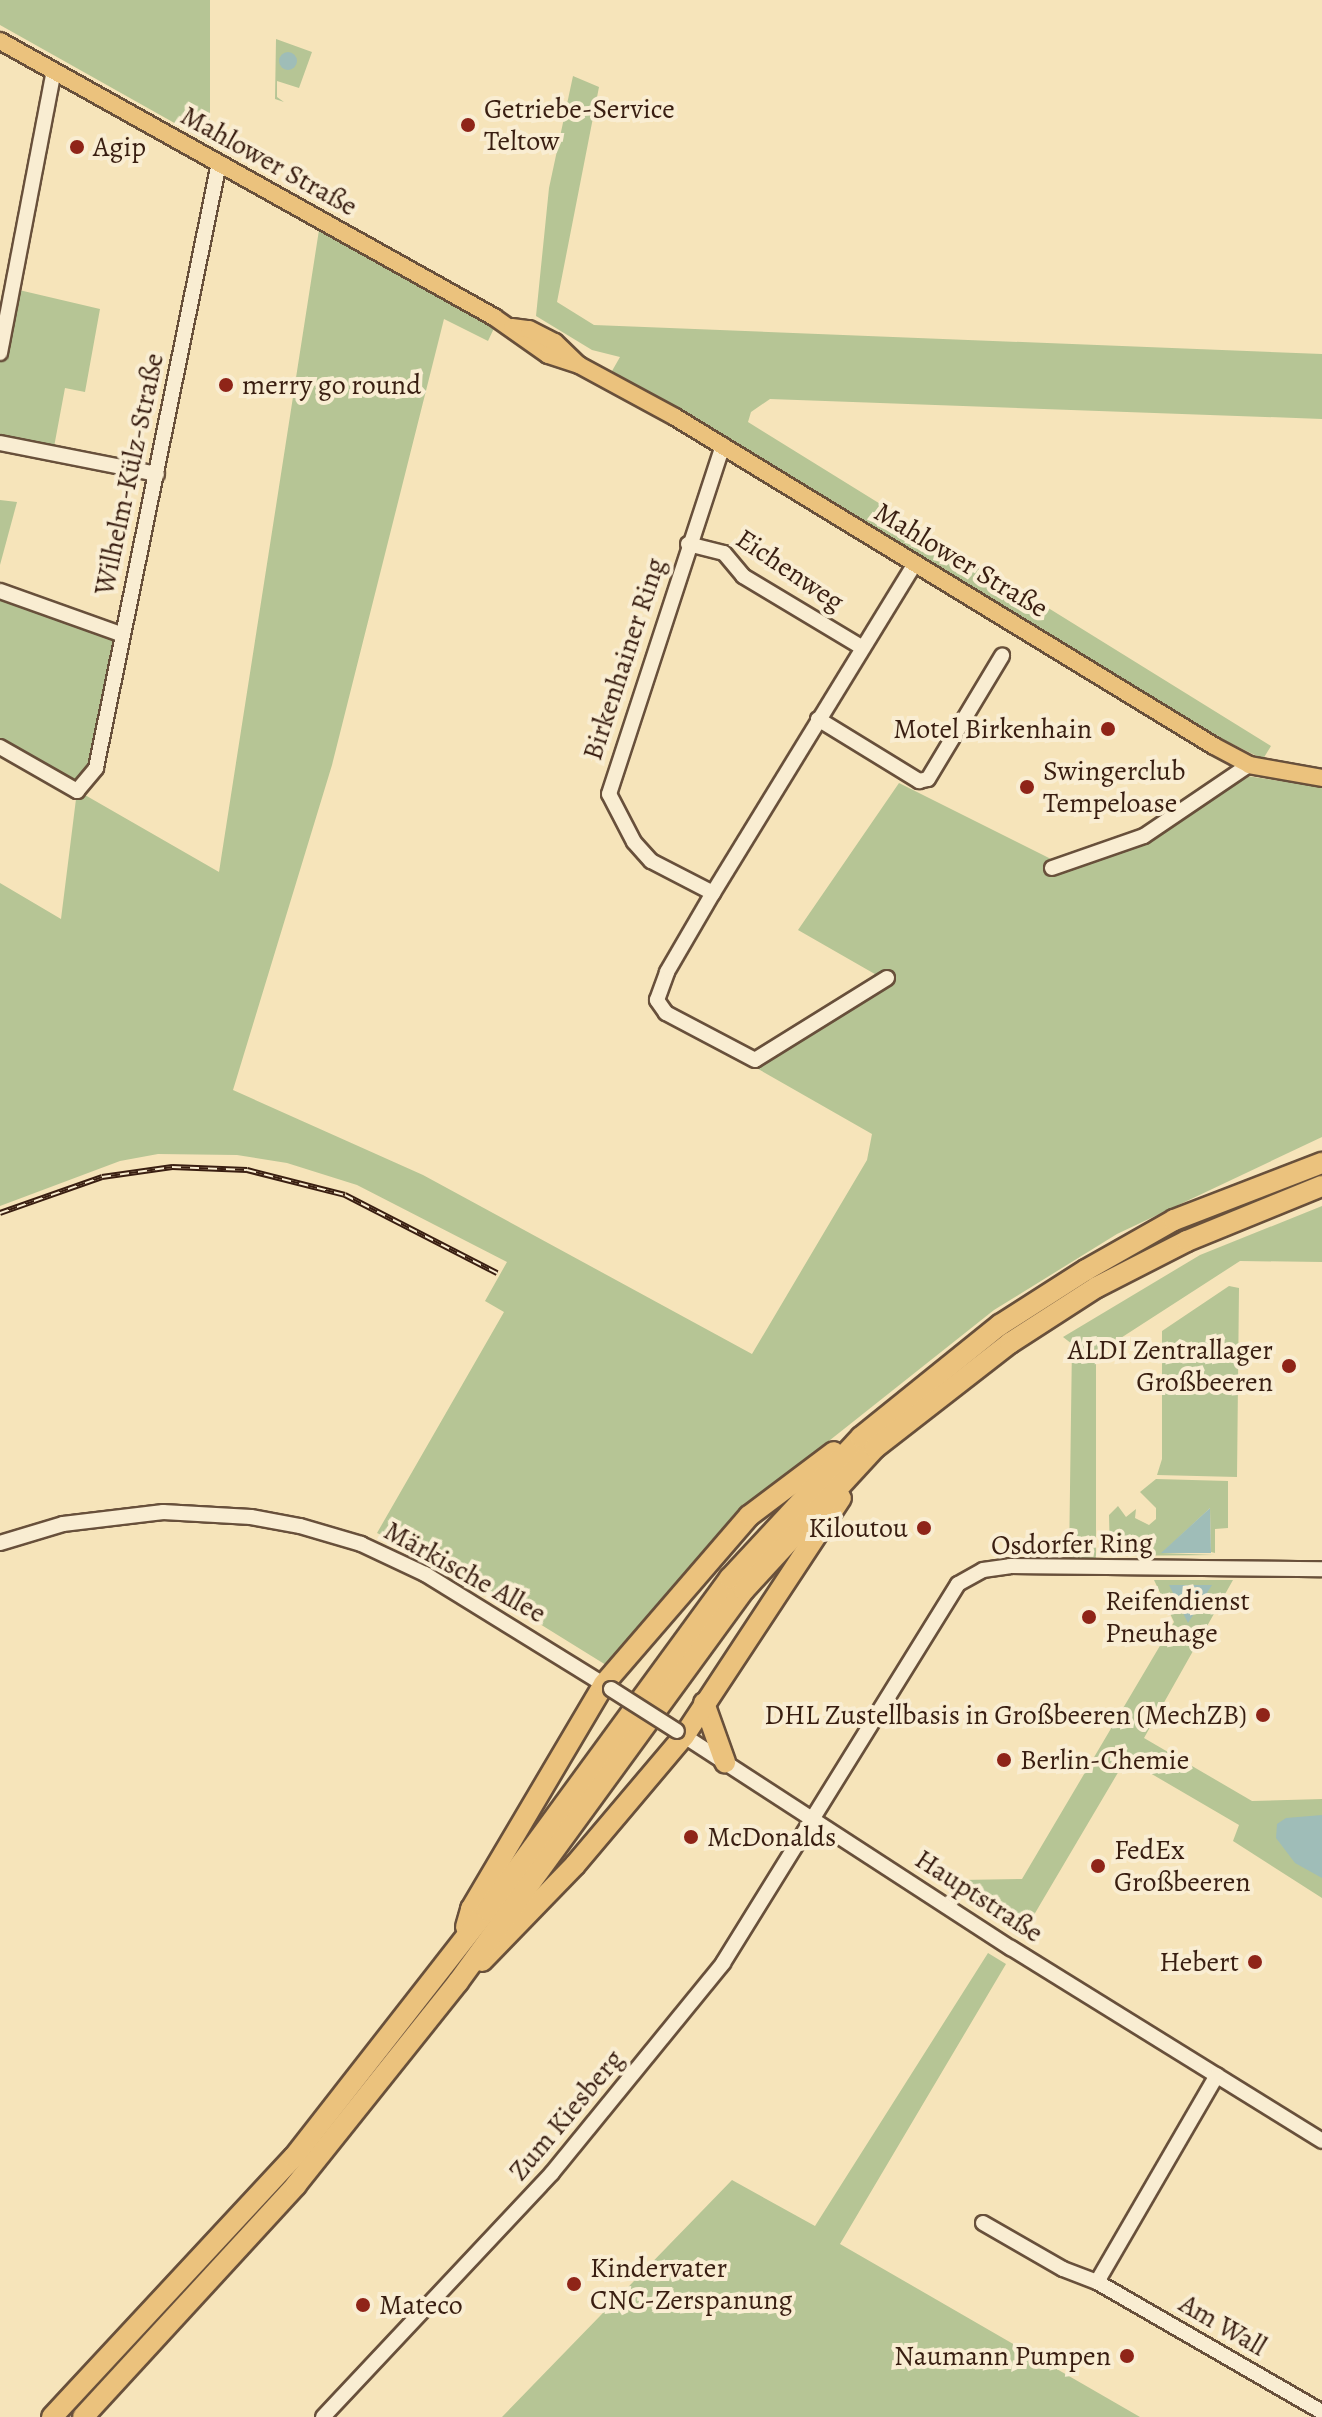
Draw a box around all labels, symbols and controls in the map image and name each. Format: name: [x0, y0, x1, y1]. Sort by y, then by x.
place label: Getriebe-Service Teltow: [484, 92, 675, 158]
street label: Mahlower Straße: [175, 99, 363, 223]
marker: Getriebe-Service Teltow: [459, 116, 477, 134]
place label: Agip: [93, 130, 146, 164]
marker: Agip: [68, 138, 86, 156]
street label: Wilhelm-Külz-Straße: [87, 350, 171, 598]
place label: merry go round: [242, 368, 421, 402]
marker: merry go round: [217, 376, 235, 394]
street label: Mahlower Straße: [868, 495, 1054, 625]
street label: Eichenweg: [729, 522, 851, 618]
street label: Birkenhainer Ring: [576, 554, 672, 764]
place label: Motel Birkenhain: [893, 712, 1092, 746]
marker: Motel Birkenhain: [1099, 720, 1117, 738]
place label: Swingerclub Tempeloase: [1043, 754, 1185, 820]
marker: Swingerclub Tempeloase: [1018, 778, 1036, 796]
place label: ALDI Zentrallager Großbeeren: [1068, 1333, 1273, 1399]
marker: ALDI Zentrallager Großbeeren: [1280, 1357, 1298, 1375]
place label: Kiloutou: [808, 1511, 908, 1545]
street label: Märkische Allee: [378, 1514, 552, 1630]
marker: Kiloutou: [915, 1519, 933, 1537]
street label: Osdorfer Ring: [991, 1526, 1153, 1562]
place label: Reifendienst Pneuhage: [1105, 1584, 1250, 1650]
marker: Reifendienst Pneuhage: [1080, 1608, 1098, 1626]
place label: DHL Zustellbasis in Großbeeren (MechZB): [764, 1698, 1247, 1732]
marker: DHL Zustellbasis in Großbeeren (MechZB): [1254, 1706, 1272, 1724]
place label: Berlin-Chemie: [1020, 1743, 1189, 1777]
marker: Berlin-Chemie: [995, 1751, 1013, 1769]
place label: McDonalds: [707, 1820, 836, 1854]
marker: McDonalds: [682, 1828, 700, 1846]
place label: FedEx Großbeeren: [1114, 1833, 1251, 1899]
street label: Hauptstraße: [909, 1842, 1049, 1950]
marker: FedEx Großbeeren: [1089, 1857, 1107, 1875]
place label: Hebert: [1159, 1945, 1239, 1979]
marker: Hebert: [1246, 1953, 1264, 1971]
street label: Zum Kiesberg: [502, 2043, 630, 2187]
place label: Kindervater CNC-Zerspanung: [590, 2251, 793, 2317]
marker: Kindervater CNC-Zerspanung: [565, 2275, 583, 2293]
street label: Am Wall: [1173, 2287, 1273, 2363]
place label: Mateco: [379, 2288, 463, 2322]
marker: Mateco: [354, 2296, 372, 2314]
place label: Naumann Pumpen: [894, 2339, 1111, 2373]
marker: Naumann Pumpen: [1118, 2347, 1136, 2365]

